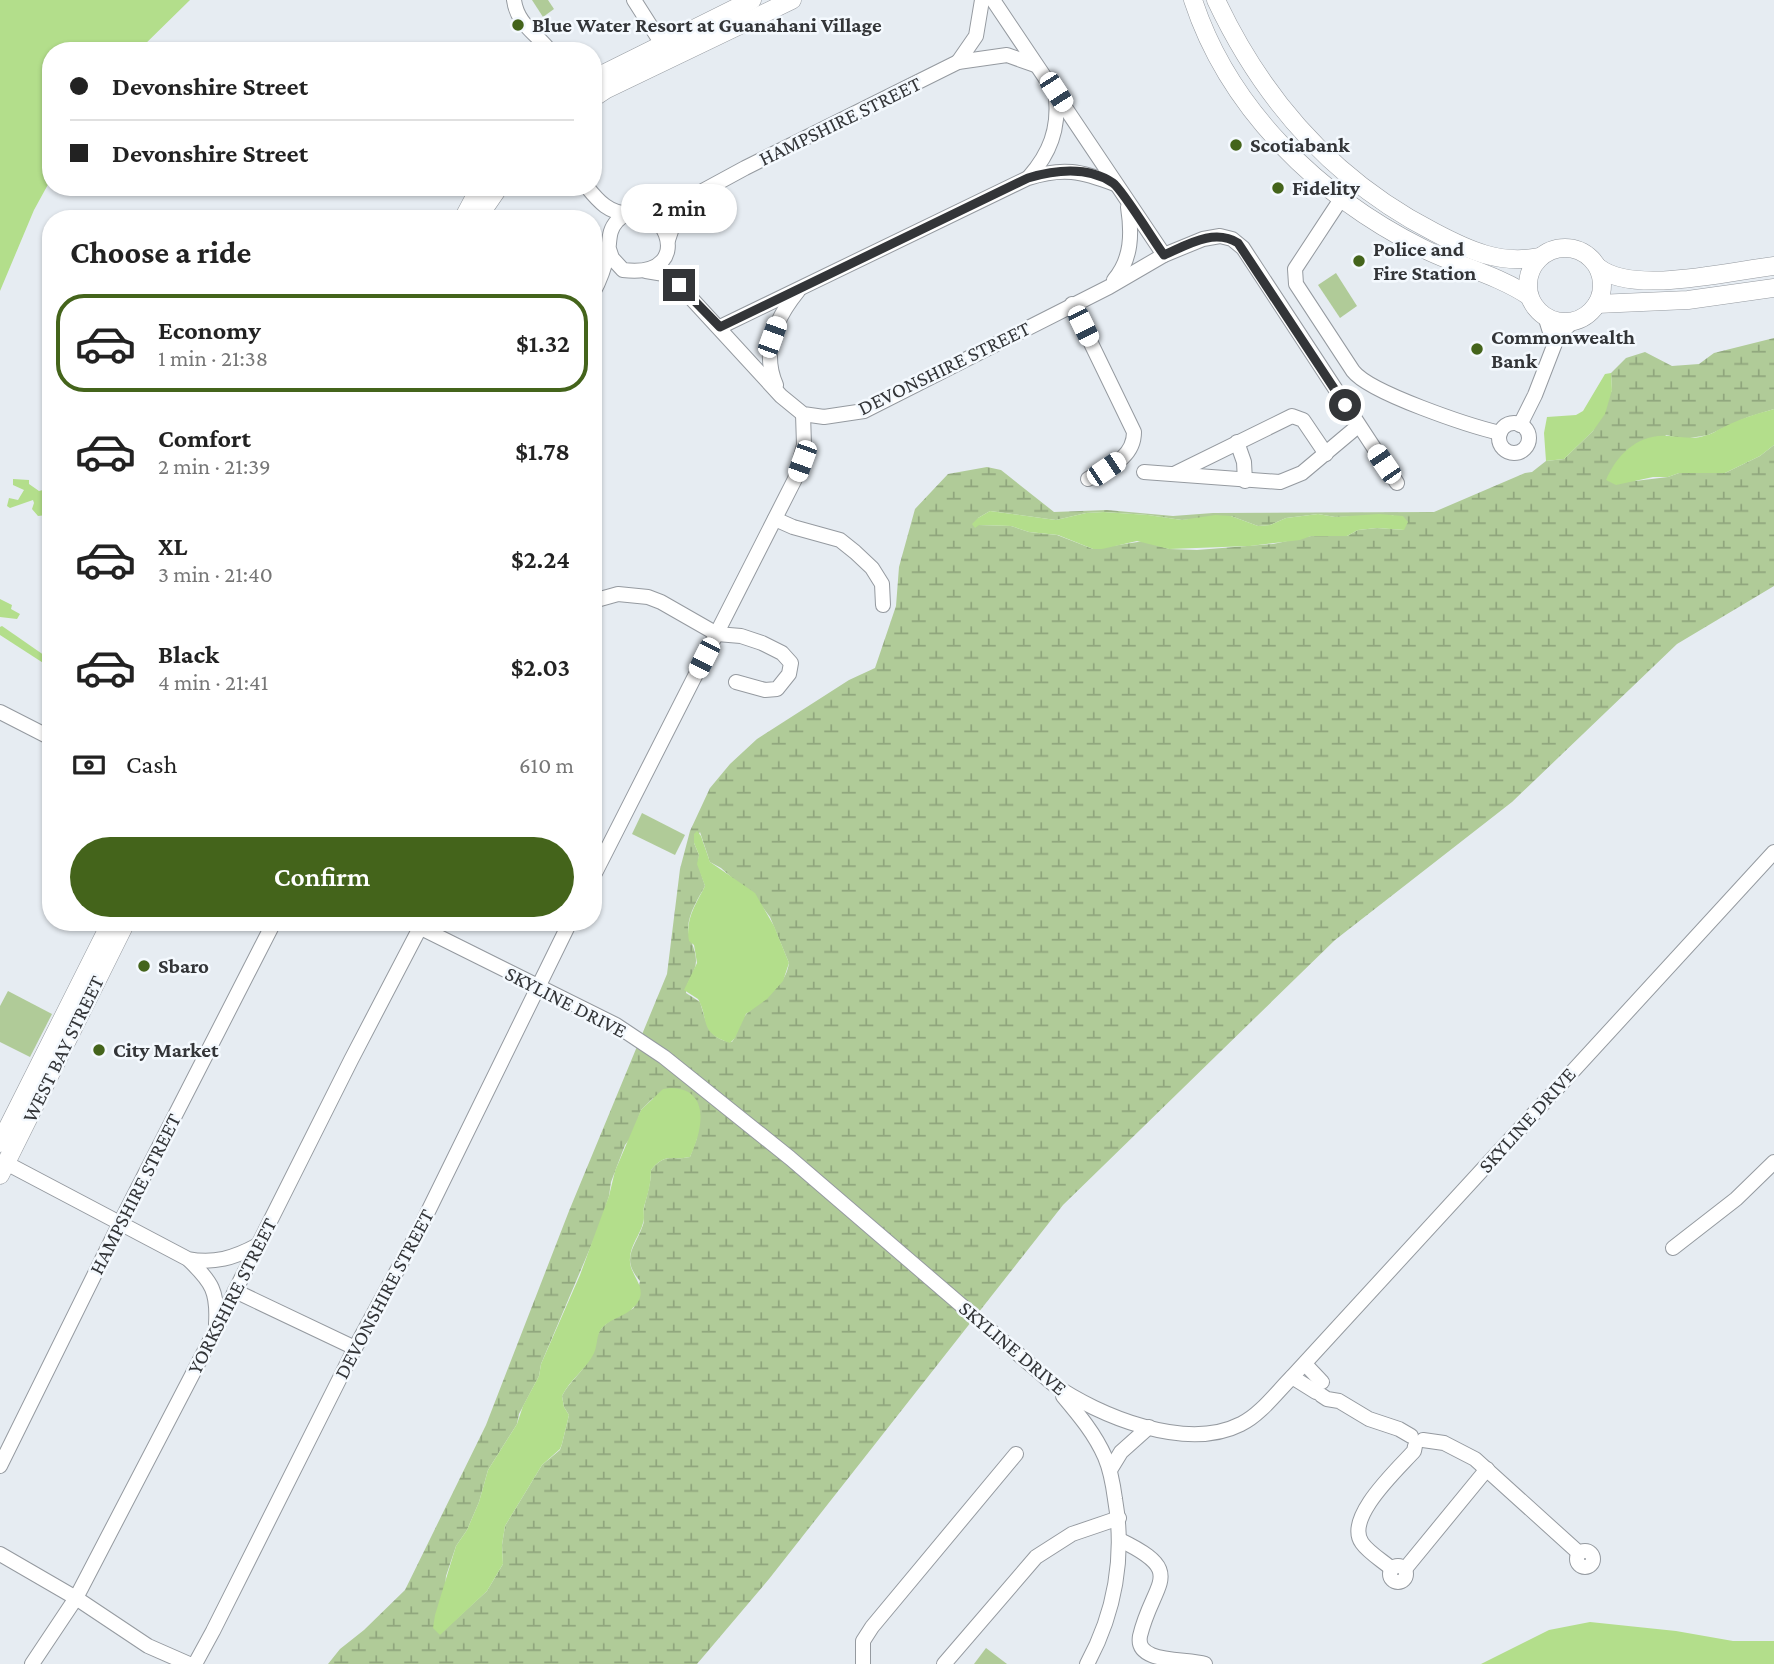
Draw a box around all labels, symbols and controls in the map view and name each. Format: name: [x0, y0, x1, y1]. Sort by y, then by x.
place label: Blue Water Resort at Guanahani Village: [532, 13, 882, 37]
marker: Blue Water Resort at Guanahani Village: [510, 17, 526, 33]
car: [1036, 69, 1077, 115]
street label: HAMPSHIRE STREET: [755, 71, 926, 171]
text: Devonshire Street: [112, 72, 308, 101]
place label: Scotiabank: [1250, 133, 1350, 157]
marker: Scotiabank: [1228, 137, 1244, 153]
text: Devonshire Street: [112, 139, 308, 168]
place label: Fidelity: [1292, 176, 1361, 200]
marker: Fidelity: [1270, 180, 1286, 196]
callout: 2 min: [621, 184, 737, 232]
text: 2 min: [652, 195, 706, 221]
text: Choose a ride: [70, 234, 251, 270]
place label: Police and Fire Station: [1373, 237, 1476, 285]
marker: Police and Fire Station: [1351, 253, 1367, 269]
route end: [663, 269, 695, 301]
car: [1065, 303, 1102, 349]
icon: car: [74, 312, 137, 375]
car: [755, 314, 790, 360]
text: Economy: [158, 316, 261, 345]
street label: DEVONSHIRE STREET: [854, 316, 1035, 420]
place label: Commonwealth Bank: [1491, 325, 1635, 373]
text: $1.32: [516, 329, 570, 358]
marker: Commonwealth Bank: [1469, 341, 1485, 357]
text: 1 min · 21:38: [158, 345, 268, 371]
route start: [1329, 389, 1361, 421]
icon: car: [74, 420, 137, 483]
text: Comfort: [158, 424, 251, 453]
text: $1.78: [515, 437, 570, 466]
car: [785, 438, 820, 484]
car: [1364, 441, 1405, 487]
car: [1083, 449, 1130, 489]
text: 2 min · 21:39: [158, 453, 271, 479]
icon: car: [74, 528, 137, 591]
text: XL: [158, 532, 187, 561]
text: $2.24: [511, 545, 570, 574]
text: 3 min · 21:40: [158, 561, 273, 587]
car: [686, 635, 723, 681]
icon: car: [74, 636, 137, 699]
text: Black: [158, 640, 219, 669]
text: $2.03: [511, 653, 570, 682]
text: 4 min · 21:41: [158, 669, 268, 695]
icon: cash: [70, 746, 108, 784]
text: Cash: [126, 750, 177, 779]
text: 610 m: [519, 752, 574, 778]
button: Confirm: [70, 837, 574, 917]
place label: Sbaro: [158, 954, 209, 978]
marker: Sbaro: [136, 958, 152, 974]
street label: SKYLINE DRIVE: [501, 961, 631, 1043]
street label: WEST BAY STREET: [17, 971, 109, 1126]
place label: City Market: [113, 1038, 219, 1062]
marker: City Market: [91, 1042, 107, 1058]
street label: SKYLINE DRIVE: [1473, 1062, 1581, 1178]
street label: HAMPSHIRE STREET: [84, 1109, 186, 1279]
street label: DEVONSHIRE STREET: [329, 1205, 439, 1383]
street label: YORKSHIRE STREET: [182, 1213, 282, 1378]
street label: SKYLINE DRIVE: [954, 1296, 1072, 1400]

